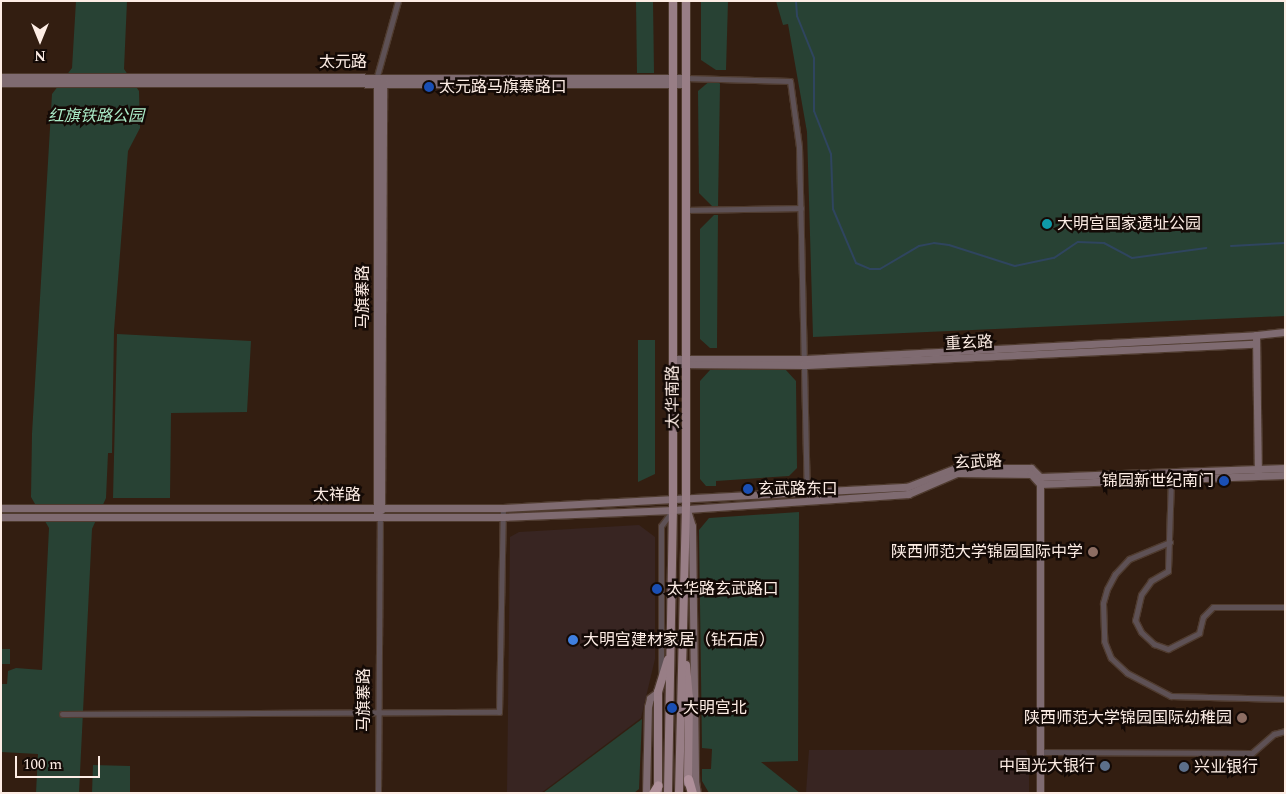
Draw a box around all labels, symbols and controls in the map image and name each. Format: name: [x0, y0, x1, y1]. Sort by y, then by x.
north arrow: [15, 15, 65, 65]
text: N: [34, 45, 46, 66]
street label: 太元路: [319, 52, 367, 72]
place label: 太元路马旗寨路口: [439, 77, 567, 97]
marker: 太元路马旗寨路口: [423, 81, 435, 93]
park label: 红旗铁路公园: [48, 106, 144, 126]
place label: 大明宫国家遗址公园: [1057, 214, 1201, 234]
marker: 大明宫国家遗址公园: [1041, 218, 1053, 230]
street label: 马旗寨路: [353, 265, 373, 329]
street label: 重玄路: [945, 332, 993, 354]
street label: 太华南路: [663, 365, 683, 429]
street label: 玄武路: [954, 451, 1002, 473]
place label: 锦园新世纪南门: [1102, 471, 1214, 491]
marker: 锦园新世纪南门: [1218, 475, 1230, 487]
place label: 玄武路东口: [758, 479, 838, 499]
marker: 玄武路东口: [742, 483, 754, 495]
street label: 太祥路: [313, 485, 361, 505]
place label: 陕西师范大学锦园国际中学: [891, 542, 1083, 562]
marker: 陕西师范大学锦园国际中学: [1087, 546, 1099, 558]
place label: 太华路玄武路口: [667, 579, 779, 599]
marker: 太华路玄武路口: [651, 583, 663, 595]
place label: 大明宫建材家居（钻石店）: [583, 630, 775, 650]
marker: 大明宫建材家居（钻石店）: [567, 634, 579, 646]
street label: 马旗寨路: [354, 668, 374, 732]
place label: 大明宫北: [683, 698, 747, 718]
marker: 大明宫北: [665, 701, 679, 715]
place label: 陕西师范大学锦园国际幼稚园: [1024, 708, 1232, 728]
marker: 陕西师范大学锦园国际幼稚园: [1236, 712, 1248, 724]
scale bar: [18, 746, 102, 778]
text: 100 m: [23, 753, 62, 776]
place label: 中国光大银行: [999, 756, 1095, 776]
place label: 兴业银行: [1194, 757, 1258, 777]
marker: 中国光大银行: [1099, 760, 1111, 772]
marker: 兴业银行: [1178, 761, 1190, 773]

